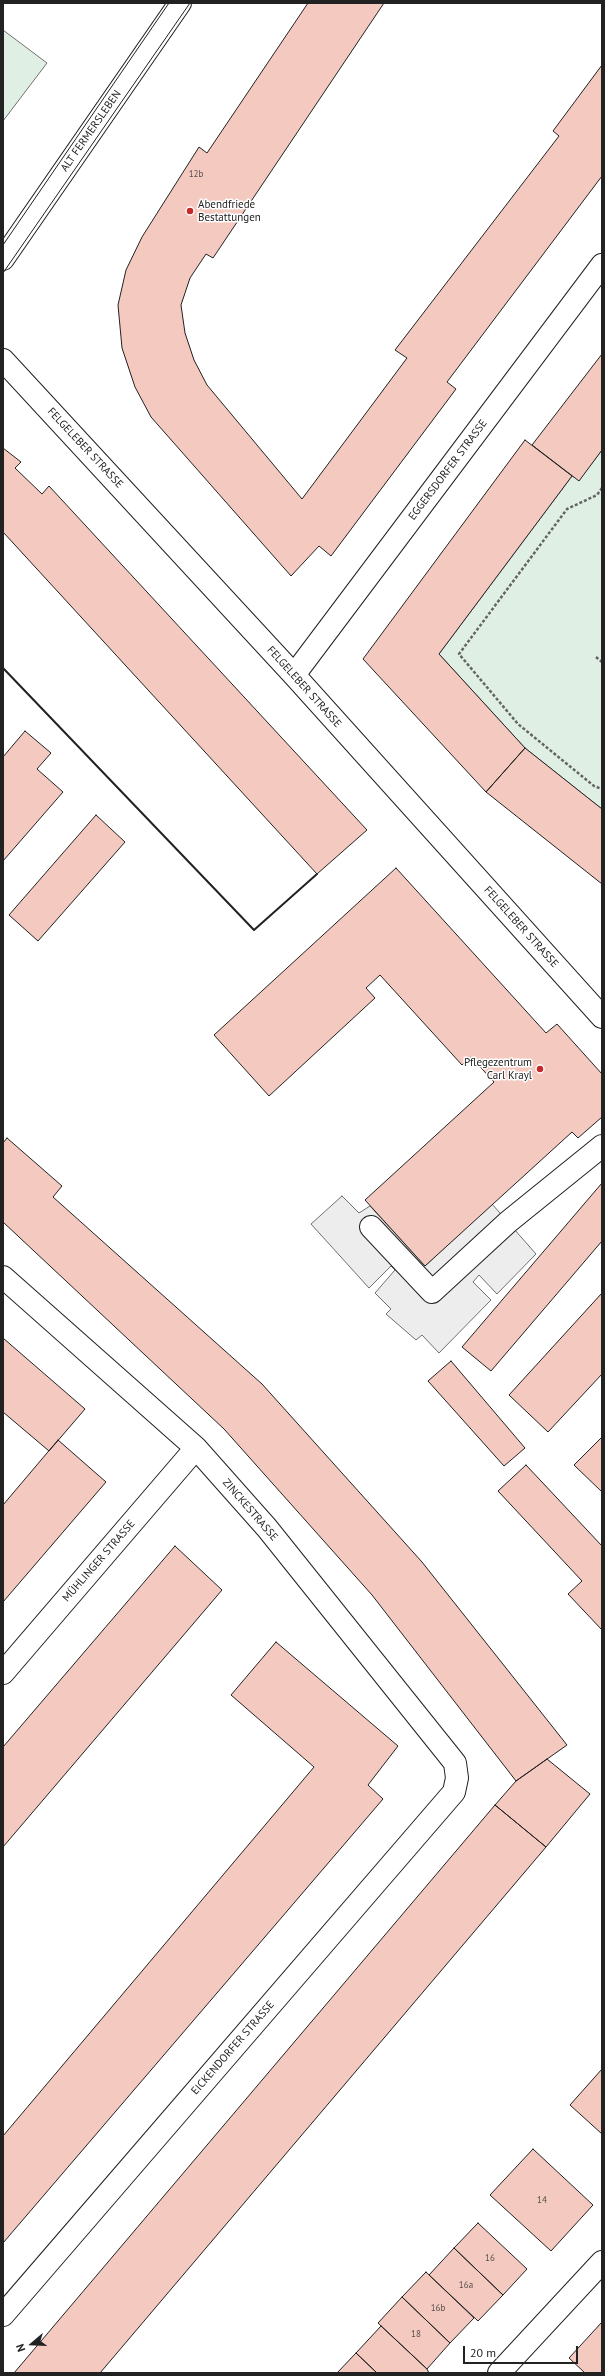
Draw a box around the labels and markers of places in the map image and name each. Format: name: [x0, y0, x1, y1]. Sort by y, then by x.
place label: Abendfriede Bestattungen: [198, 198, 261, 224]
marker: Abendfriede Bestattungen: [185, 206, 195, 216]
place label: Pflegezentrum Carl Krayl: [464, 1056, 532, 1082]
marker: Pflegezentrum Carl Krayl: [535, 1064, 545, 1074]

